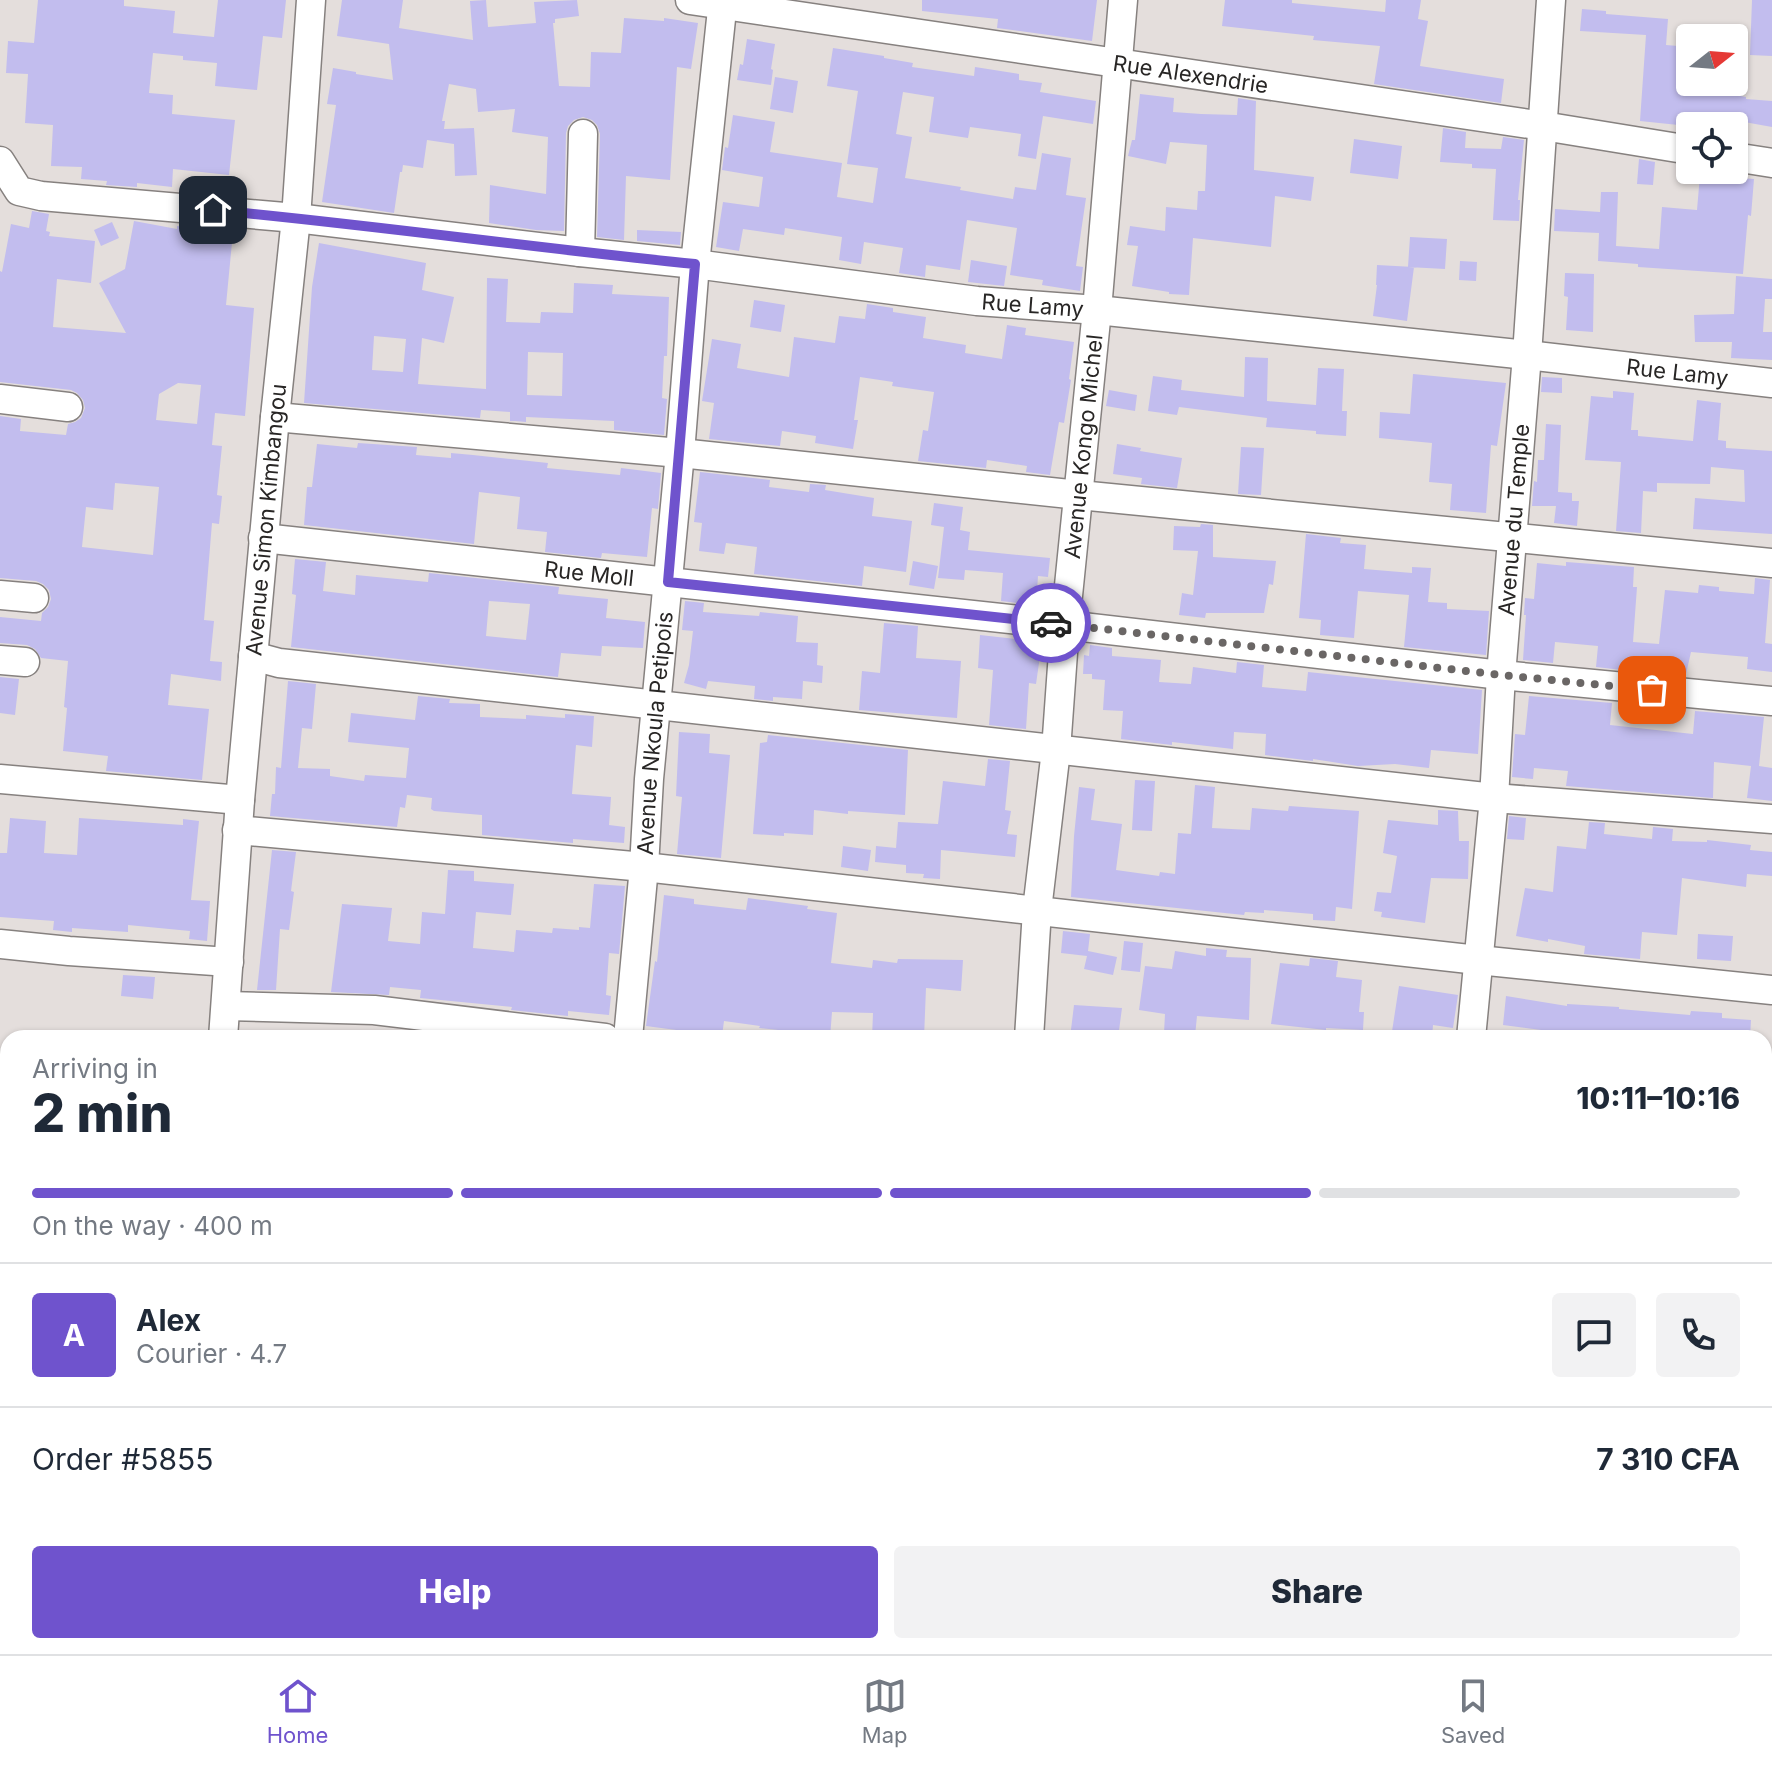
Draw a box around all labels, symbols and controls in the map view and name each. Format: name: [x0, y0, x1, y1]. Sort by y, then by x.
north arrow: [1676, 24, 1748, 96]
map controls: [1676, 24, 1748, 184]
street label: Rue Alexendrie: [1111, 50, 1270, 98]
button: locate: [1676, 112, 1748, 184]
pin: [179, 176, 247, 244]
icon: home: [191, 188, 235, 232]
street label: Rue Lamy: [981, 288, 1085, 322]
street label: Avenue Kongo Michel: [1059, 333, 1107, 560]
street label: Rue Lamy: [1625, 353, 1730, 391]
street label: Avenue Simon Kimbangou: [240, 382, 291, 657]
street label: Avenue du Temple: [1493, 423, 1534, 617]
street label: Rue Moll: [543, 556, 635, 591]
courier: [1011, 583, 1091, 663]
icon: car: [1029, 601, 1073, 645]
street label: Avenue Nkoula Petipois: [632, 610, 678, 856]
pin: [1618, 656, 1686, 724]
icon: bag: [1630, 668, 1674, 712]
text: Arriving in: [32, 1053, 158, 1084]
text: 10:11–10:16: [1576, 1080, 1740, 1116]
text: 2 min: [32, 1082, 173, 1145]
text: On the way · 400 m: [32, 1210, 273, 1241]
button: chat: [1552, 1293, 1636, 1377]
button: phone: [1656, 1293, 1740, 1377]
text: Alex: [136, 1302, 201, 1338]
text: A: [63, 1317, 85, 1353]
text: Courier · 4.7: [136, 1338, 287, 1369]
text: Order #5855: [32, 1441, 214, 1477]
text: 7 310 CFA: [1596, 1441, 1740, 1477]
button: Help: [32, 1546, 878, 1638]
button: Share: [894, 1546, 1740, 1638]
tab: Home: [267, 1674, 328, 1748]
tab: Map: [862, 1674, 907, 1748]
tab: Saved: [1441, 1674, 1505, 1748]

